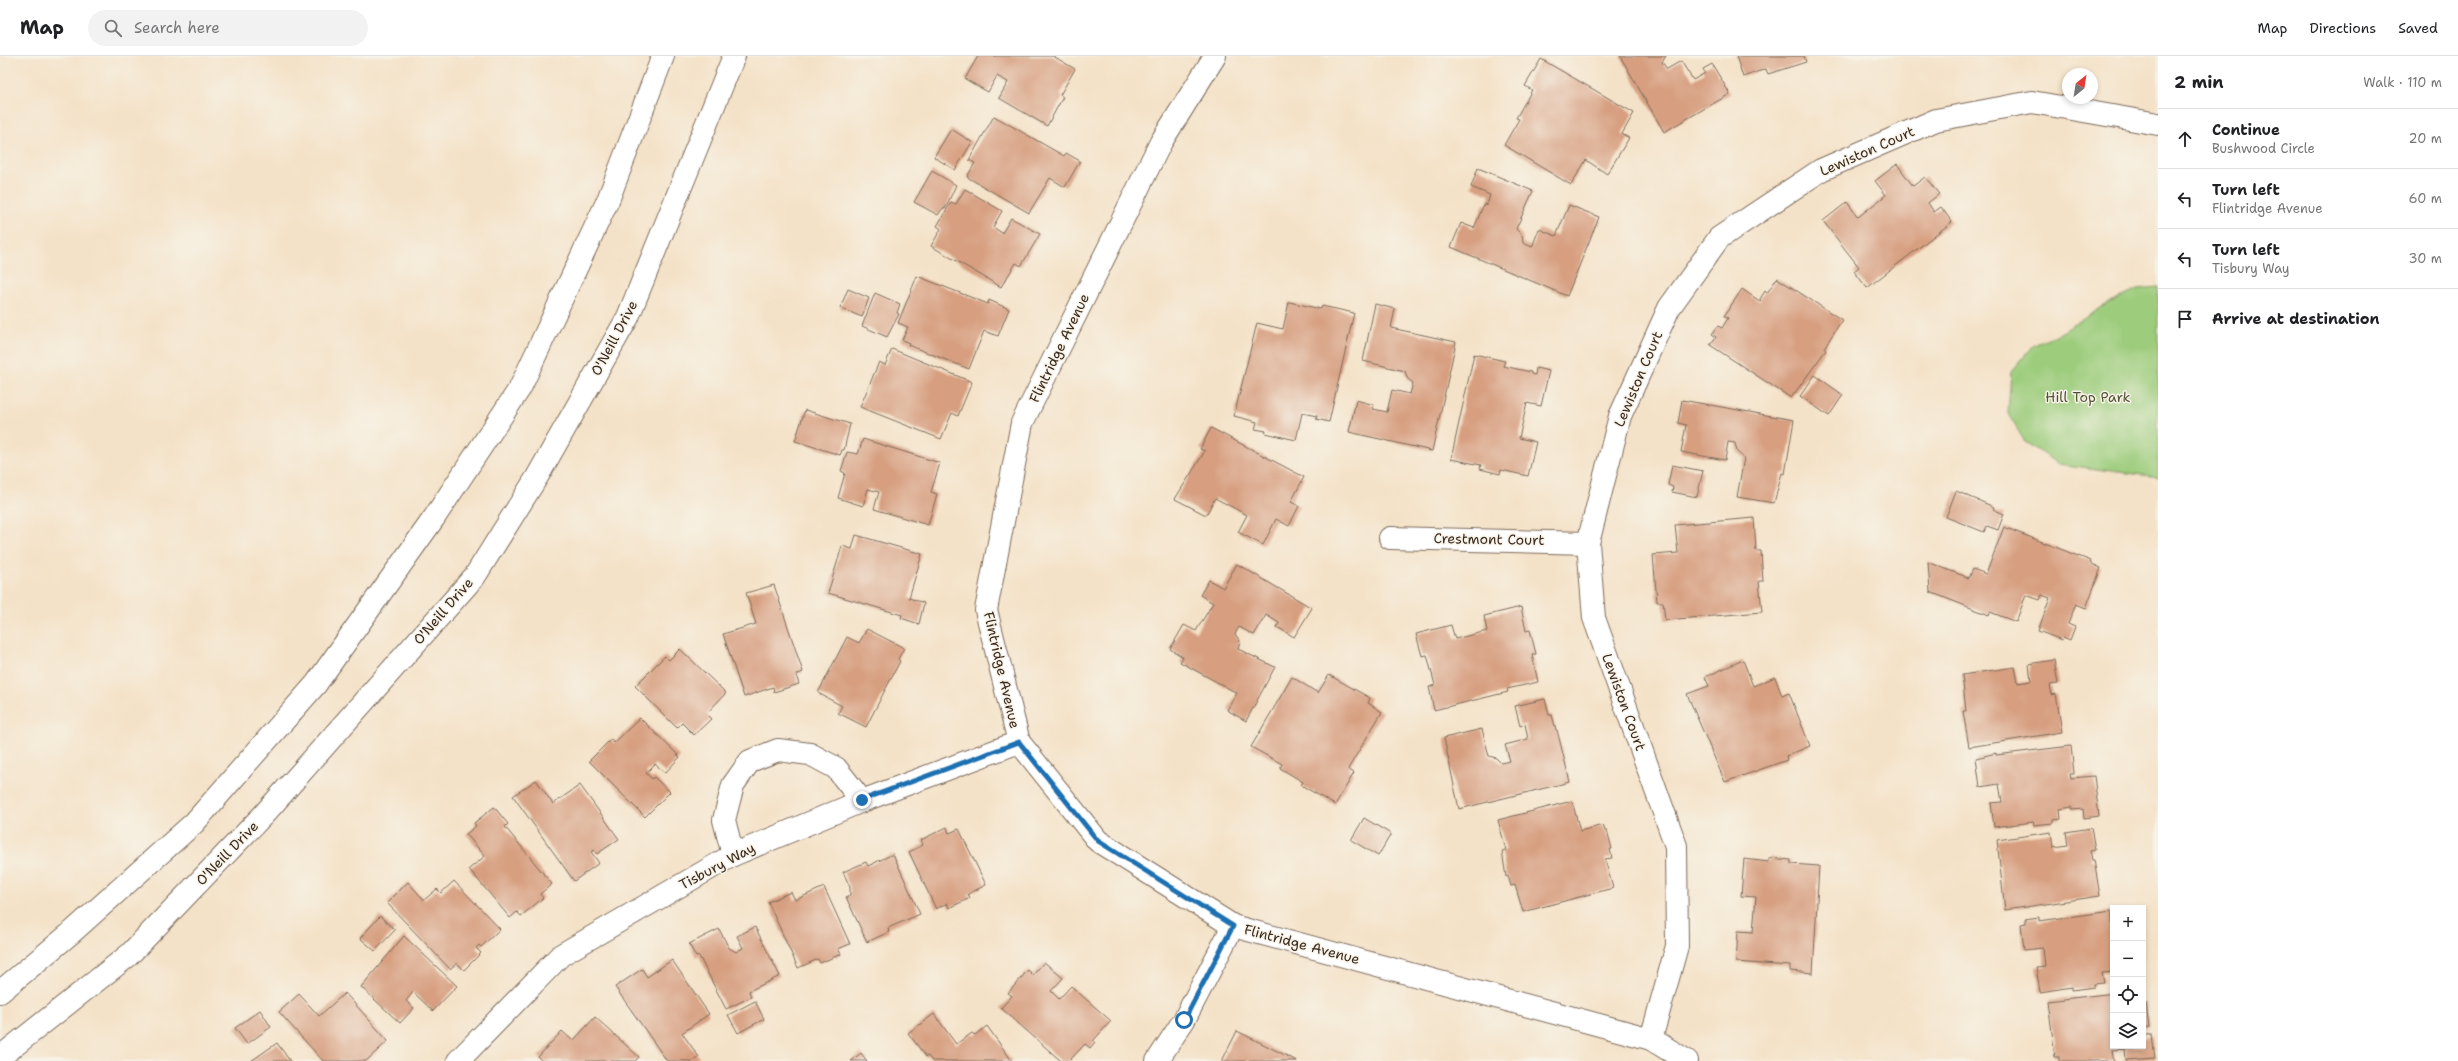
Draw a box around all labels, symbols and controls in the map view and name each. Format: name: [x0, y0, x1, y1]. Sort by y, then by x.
search box: [88, 10, 368, 46]
text: Map: [20, 15, 64, 40]
icon: search: [102, 17, 124, 39]
text: Search here: [134, 18, 220, 38]
text: Map: [2258, 19, 2288, 37]
text: Directions: [2310, 19, 2376, 37]
text: Saved: [2398, 19, 2438, 37]
north arrow: [2062, 68, 2098, 104]
text: 2 min: [2174, 71, 2224, 93]
text: Walk · 110 m: [2363, 74, 2442, 91]
text: Continue: [2212, 120, 2280, 140]
street label: Lewiston Court: [1817, 122, 1917, 180]
icon: ahead: [2174, 128, 2196, 150]
text: 20 m: [2409, 130, 2442, 147]
text: Bushwood Circle: [2212, 140, 2315, 157]
text: Turn left: [2212, 180, 2280, 200]
icon: left: [2174, 188, 2196, 210]
text: 60 m: [2409, 190, 2442, 207]
text: Flintridge Avenue: [2212, 200, 2323, 217]
text: Turn left: [2212, 240, 2280, 260]
icon: left: [2174, 248, 2196, 270]
text: 30 m: [2408, 250, 2442, 267]
text: Tisbury Way: [2212, 260, 2290, 277]
street label: Flintridge Avenue: [1025, 290, 1093, 405]
street label: O'Neill Drive: [587, 297, 641, 379]
icon: arrive: [2174, 308, 2196, 330]
text: Arrive at destination: [2212, 309, 2380, 329]
street label: Lewiston Court: [1610, 329, 1666, 429]
park label: Hill Top Park: [2045, 388, 2131, 406]
street label: Crestmont Court: [1433, 529, 1545, 549]
street label: O'Neill Drive: [409, 574, 477, 648]
street label: Flintridge Avenue: [980, 610, 1024, 730]
street label: Lewiston Court: [1598, 651, 1650, 753]
route end: [853, 791, 871, 809]
street label: O'Neill Drive: [192, 817, 262, 889]
street label: Tisbury Way: [676, 838, 758, 894]
map controls: [2110, 905, 2146, 1049]
button: +: [2110, 905, 2146, 941]
street label: Flintridge Avenue: [1242, 920, 1362, 968]
button: −: [2110, 941, 2146, 977]
button: locate: [2110, 977, 2146, 1013]
route start: [1175, 1011, 1193, 1029]
button: layers: [2110, 1013, 2146, 1049]

